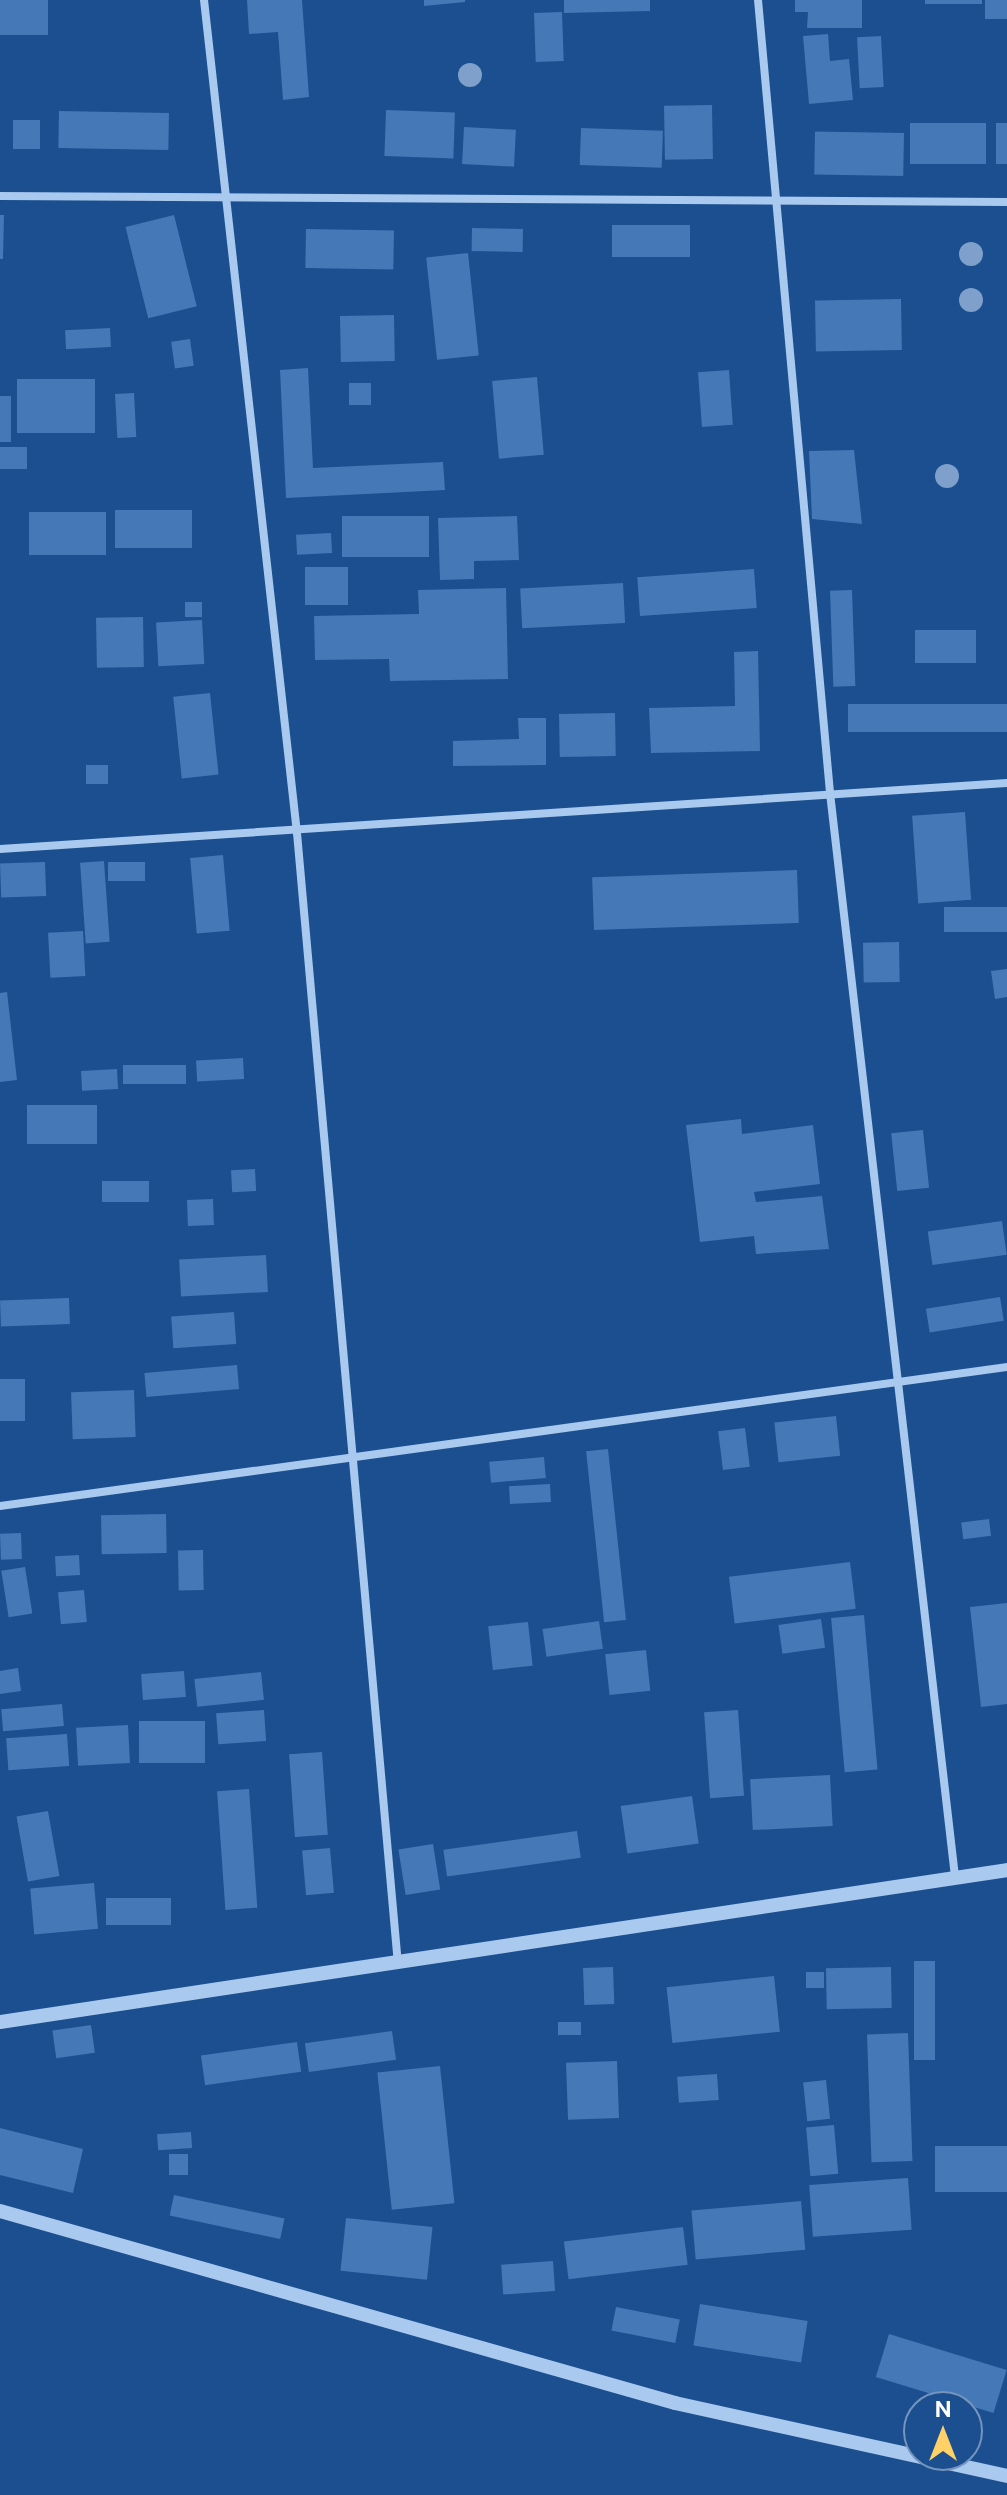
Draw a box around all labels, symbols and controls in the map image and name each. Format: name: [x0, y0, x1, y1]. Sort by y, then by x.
north arrow: [903, 2391, 983, 2471]
text: N: [934, 2396, 952, 2422]

